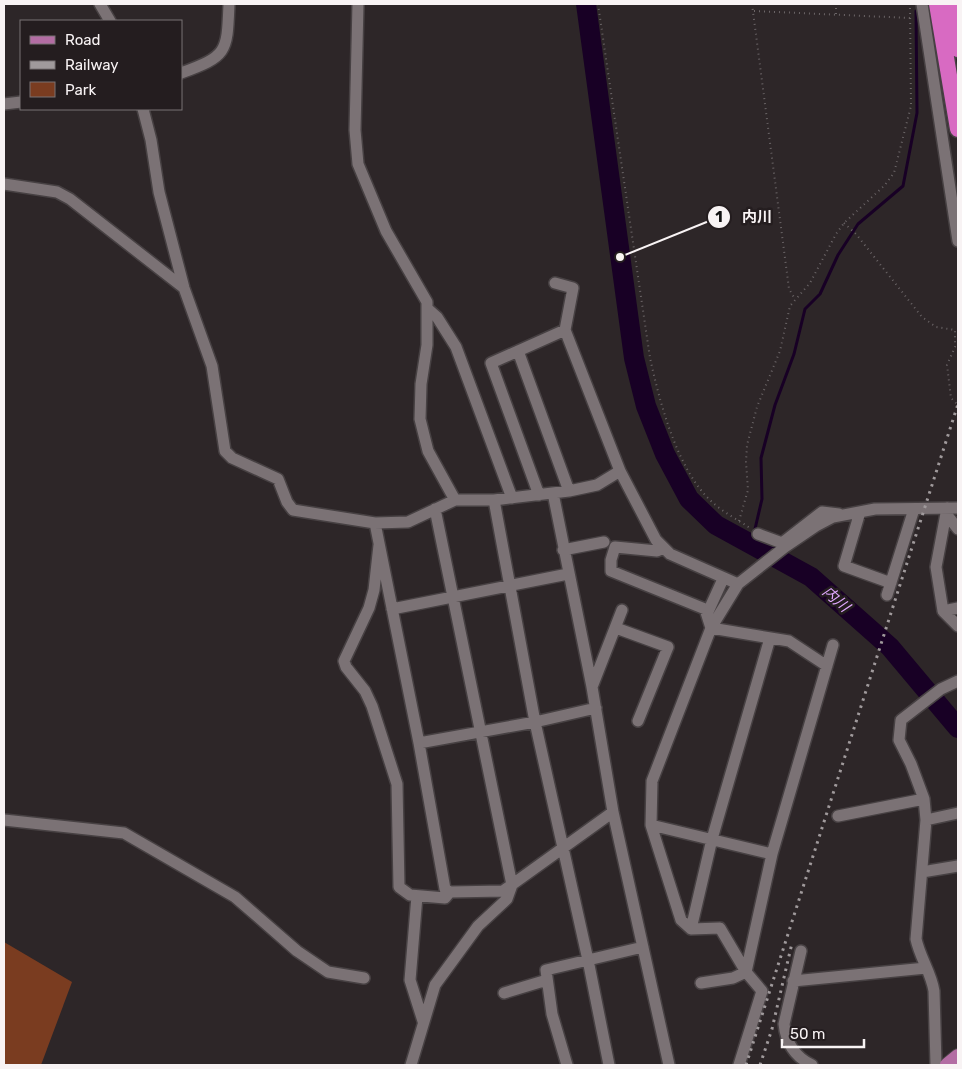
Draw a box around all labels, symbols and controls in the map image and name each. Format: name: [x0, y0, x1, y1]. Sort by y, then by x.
legend: [20, 20, 182, 110]
text: Road: [65, 31, 101, 49]
text: Railway: [65, 56, 119, 74]
text: Park: [65, 81, 96, 99]
callout: 内川: [707, 202, 782, 232]
text: 1: [715, 208, 723, 226]
text: 内川: [742, 208, 772, 226]
water label: 内川: [819, 582, 855, 617]
scale bar: [782, 1016, 864, 1048]
text: 50 m: [790, 1025, 825, 1043]

